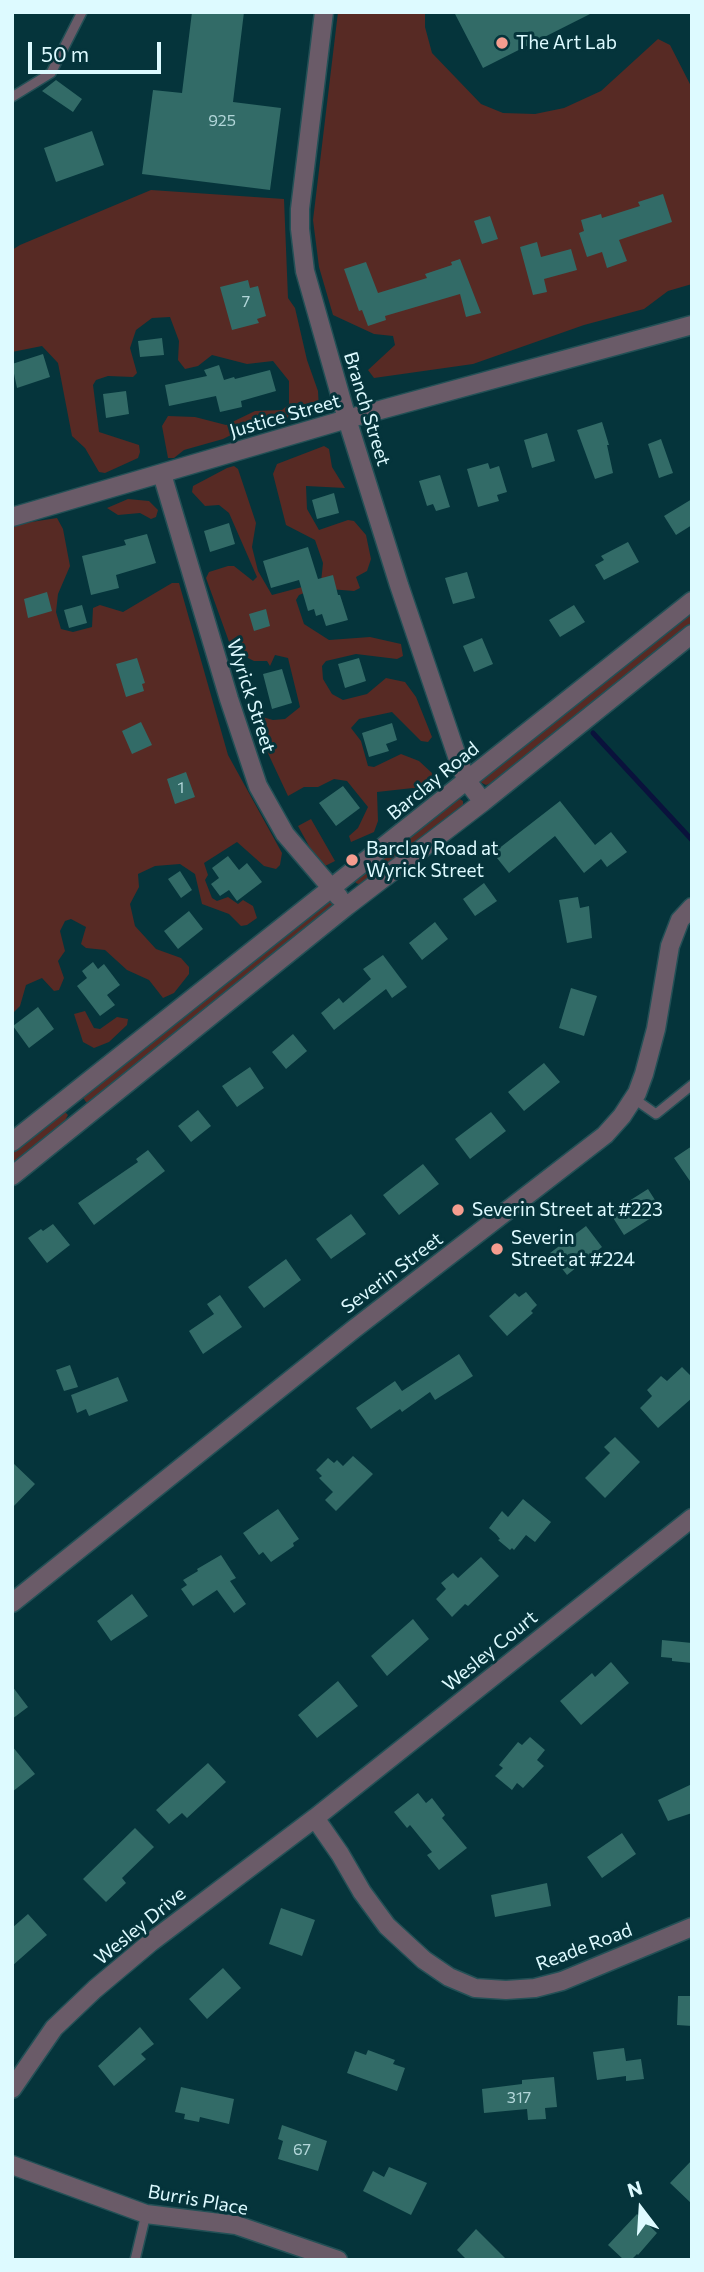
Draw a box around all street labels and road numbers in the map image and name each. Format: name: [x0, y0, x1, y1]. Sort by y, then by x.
street label: Branch Street: [339, 349, 395, 469]
street label: Justice Street: [227, 389, 343, 443]
street label: Wyrick Street: [222, 636, 280, 756]
street label: Barclay Road: [383, 737, 483, 825]
street label: Severin Street: [337, 1227, 447, 1319]
street label: Wesley Court: [438, 1606, 542, 1696]
street label: Wesley Drive: [90, 1882, 190, 1970]
street label: Reade Road: [533, 1918, 635, 1976]
street label: Burris Place: [146, 2180, 250, 2220]

